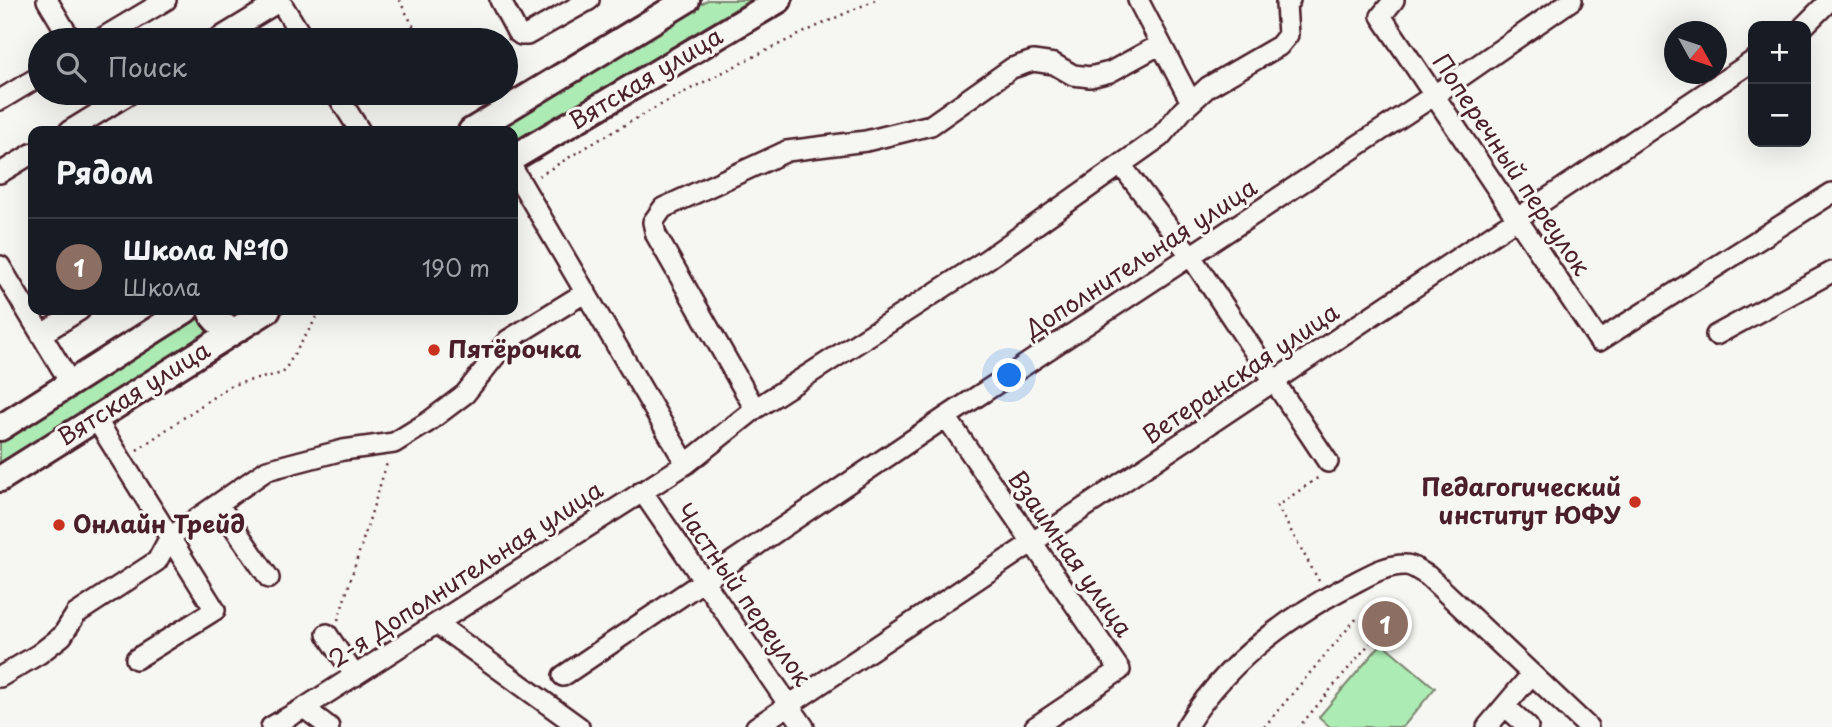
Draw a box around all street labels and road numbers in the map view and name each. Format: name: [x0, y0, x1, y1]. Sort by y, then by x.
street label: Вятская улица: [561, 17, 729, 138]
street label: Поперечный переулок: [1425, 46, 1601, 283]
street label: Дополнительная улица: [1016, 168, 1263, 347]
street label: Ветеранская улица: [1134, 293, 1345, 452]
street label: Вятская улица: [50, 331, 216, 454]
street label: Взаимная улица: [1001, 462, 1143, 644]
street label: 2-я Дополнительная улица: [321, 471, 609, 676]
street label: Частный переулок: [668, 495, 822, 693]

